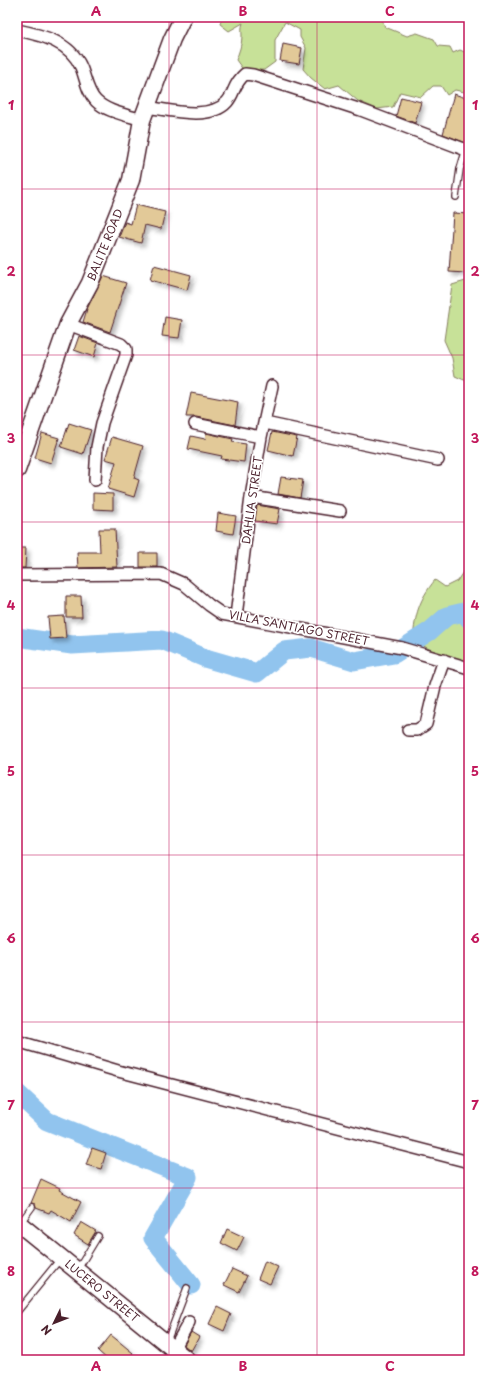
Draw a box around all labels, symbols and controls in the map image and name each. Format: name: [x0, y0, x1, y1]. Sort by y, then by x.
text: A: [91, 1, 101, 20]
text: B: [239, 1, 248, 20]
text: C: [385, 1, 395, 20]
text: 1: [8, 95, 14, 114]
text: 1: [472, 95, 478, 114]
street label: BALITE ROAD: [82, 206, 127, 284]
text: 2: [6, 261, 16, 280]
text: 2: [470, 261, 480, 280]
text: 3: [7, 428, 16, 447]
text: 3: [471, 428, 480, 447]
street label: DAHLIA STREET: [237, 454, 266, 545]
text: 4: [7, 595, 16, 614]
text: 4: [471, 595, 480, 614]
street label: VILLA SANTIAGO STREET: [228, 606, 371, 650]
text: 5: [7, 761, 15, 780]
text: 5: [471, 761, 479, 780]
text: 6: [6, 928, 16, 947]
text: 6: [470, 928, 480, 947]
text: 7: [7, 1095, 15, 1114]
text: 7: [471, 1095, 479, 1114]
street label: LUCERO STREET: [61, 1255, 144, 1326]
text: 8: [7, 1261, 15, 1280]
text: 8: [471, 1261, 479, 1280]
north arrow: [34, 1303, 74, 1343]
text: N: [37, 1321, 56, 1339]
text: A: [91, 1356, 101, 1375]
text: B: [239, 1356, 248, 1375]
text: C: [385, 1356, 395, 1375]

